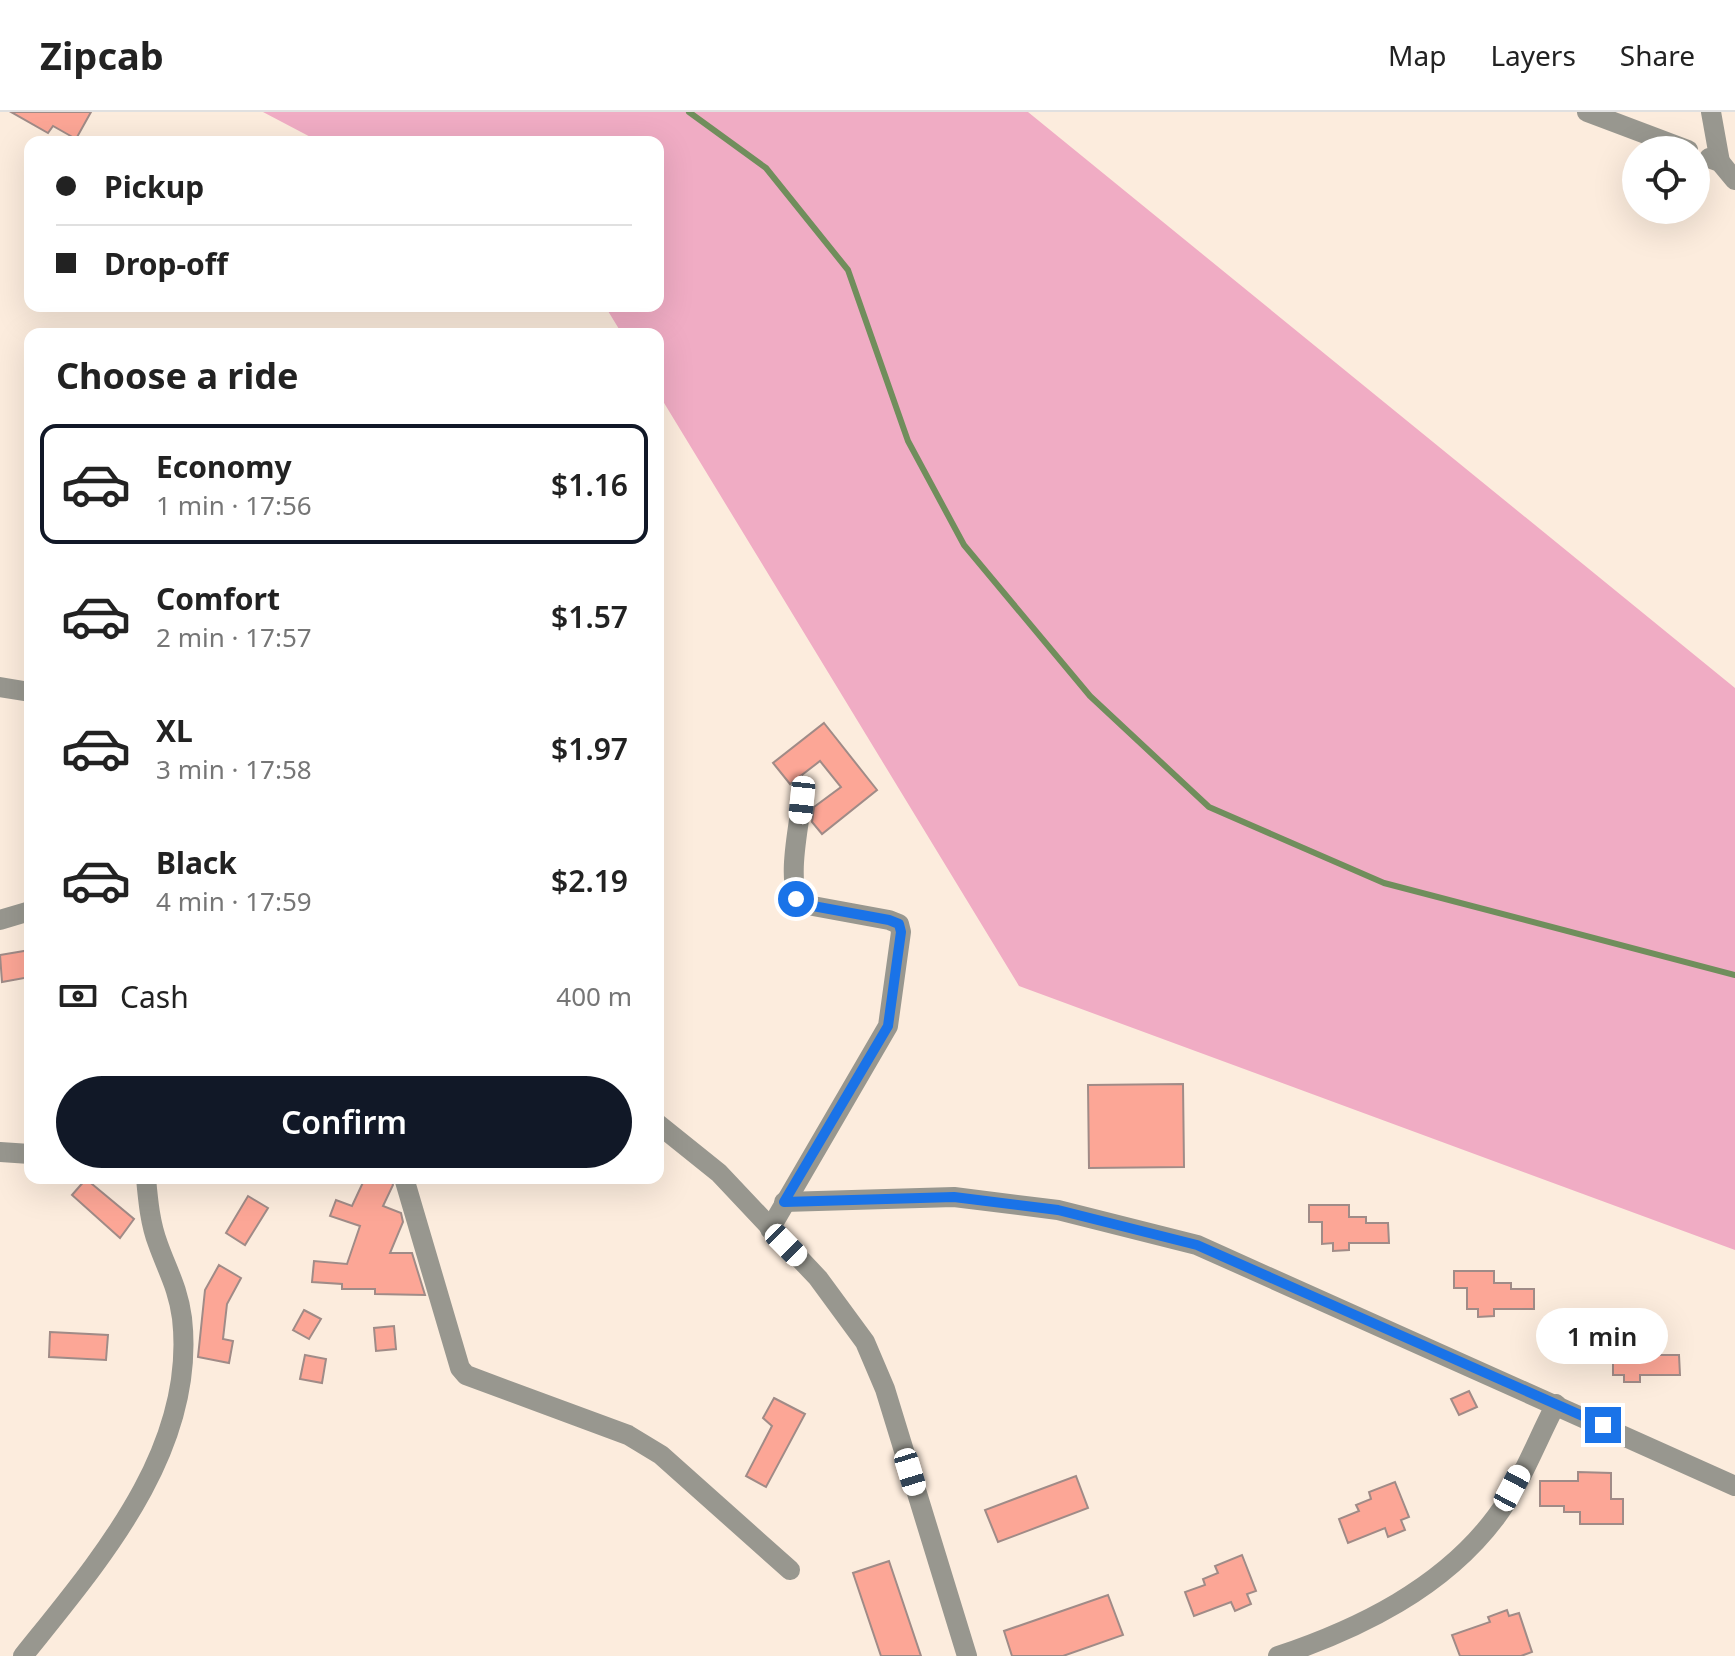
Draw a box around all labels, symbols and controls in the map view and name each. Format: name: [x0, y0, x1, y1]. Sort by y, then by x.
text: Zipcab: [40, 29, 164, 81]
text: Map: [1388, 36, 1446, 74]
text: Layers: [1490, 36, 1576, 74]
text: Share: [1620, 36, 1695, 74]
map controls: [1622, 136, 1710, 224]
button: locate: [1622, 136, 1710, 224]
text: Pickup: [104, 166, 204, 207]
text: Drop-off: [104, 243, 228, 284]
text: Choose a ride: [56, 351, 298, 400]
text: Economy: [156, 446, 292, 487]
icon: car: [60, 448, 132, 520]
text: $1.16: [551, 464, 628, 505]
text: 1 min · 17:56: [156, 487, 312, 523]
text: Comfort: [156, 578, 280, 619]
icon: car: [60, 580, 132, 652]
text: $1.57: [551, 596, 628, 637]
text: 2 min · 17:57: [156, 619, 312, 655]
text: XL: [156, 710, 193, 751]
icon: car: [60, 712, 132, 784]
text: $1.97: [551, 728, 628, 769]
text: 3 min · 17:58: [156, 751, 312, 787]
car: [788, 775, 816, 825]
text: Black: [156, 842, 237, 883]
icon: car: [60, 844, 132, 916]
text: $2.19: [551, 860, 628, 901]
route start: [778, 881, 814, 917]
text: 4 min · 17:59: [156, 883, 312, 919]
icon: cash: [56, 974, 100, 1018]
text: Cash: [120, 976, 189, 1017]
text: 400 m: [556, 978, 632, 1014]
button: Confirm: [56, 1076, 632, 1168]
car: [761, 1220, 811, 1270]
callout: 1 min: [1537, 1309, 1669, 1365]
text: 1 min: [1567, 1318, 1637, 1354]
route end: [1585, 1407, 1621, 1443]
car: [892, 1446, 928, 1498]
car: [1490, 1461, 1534, 1515]

